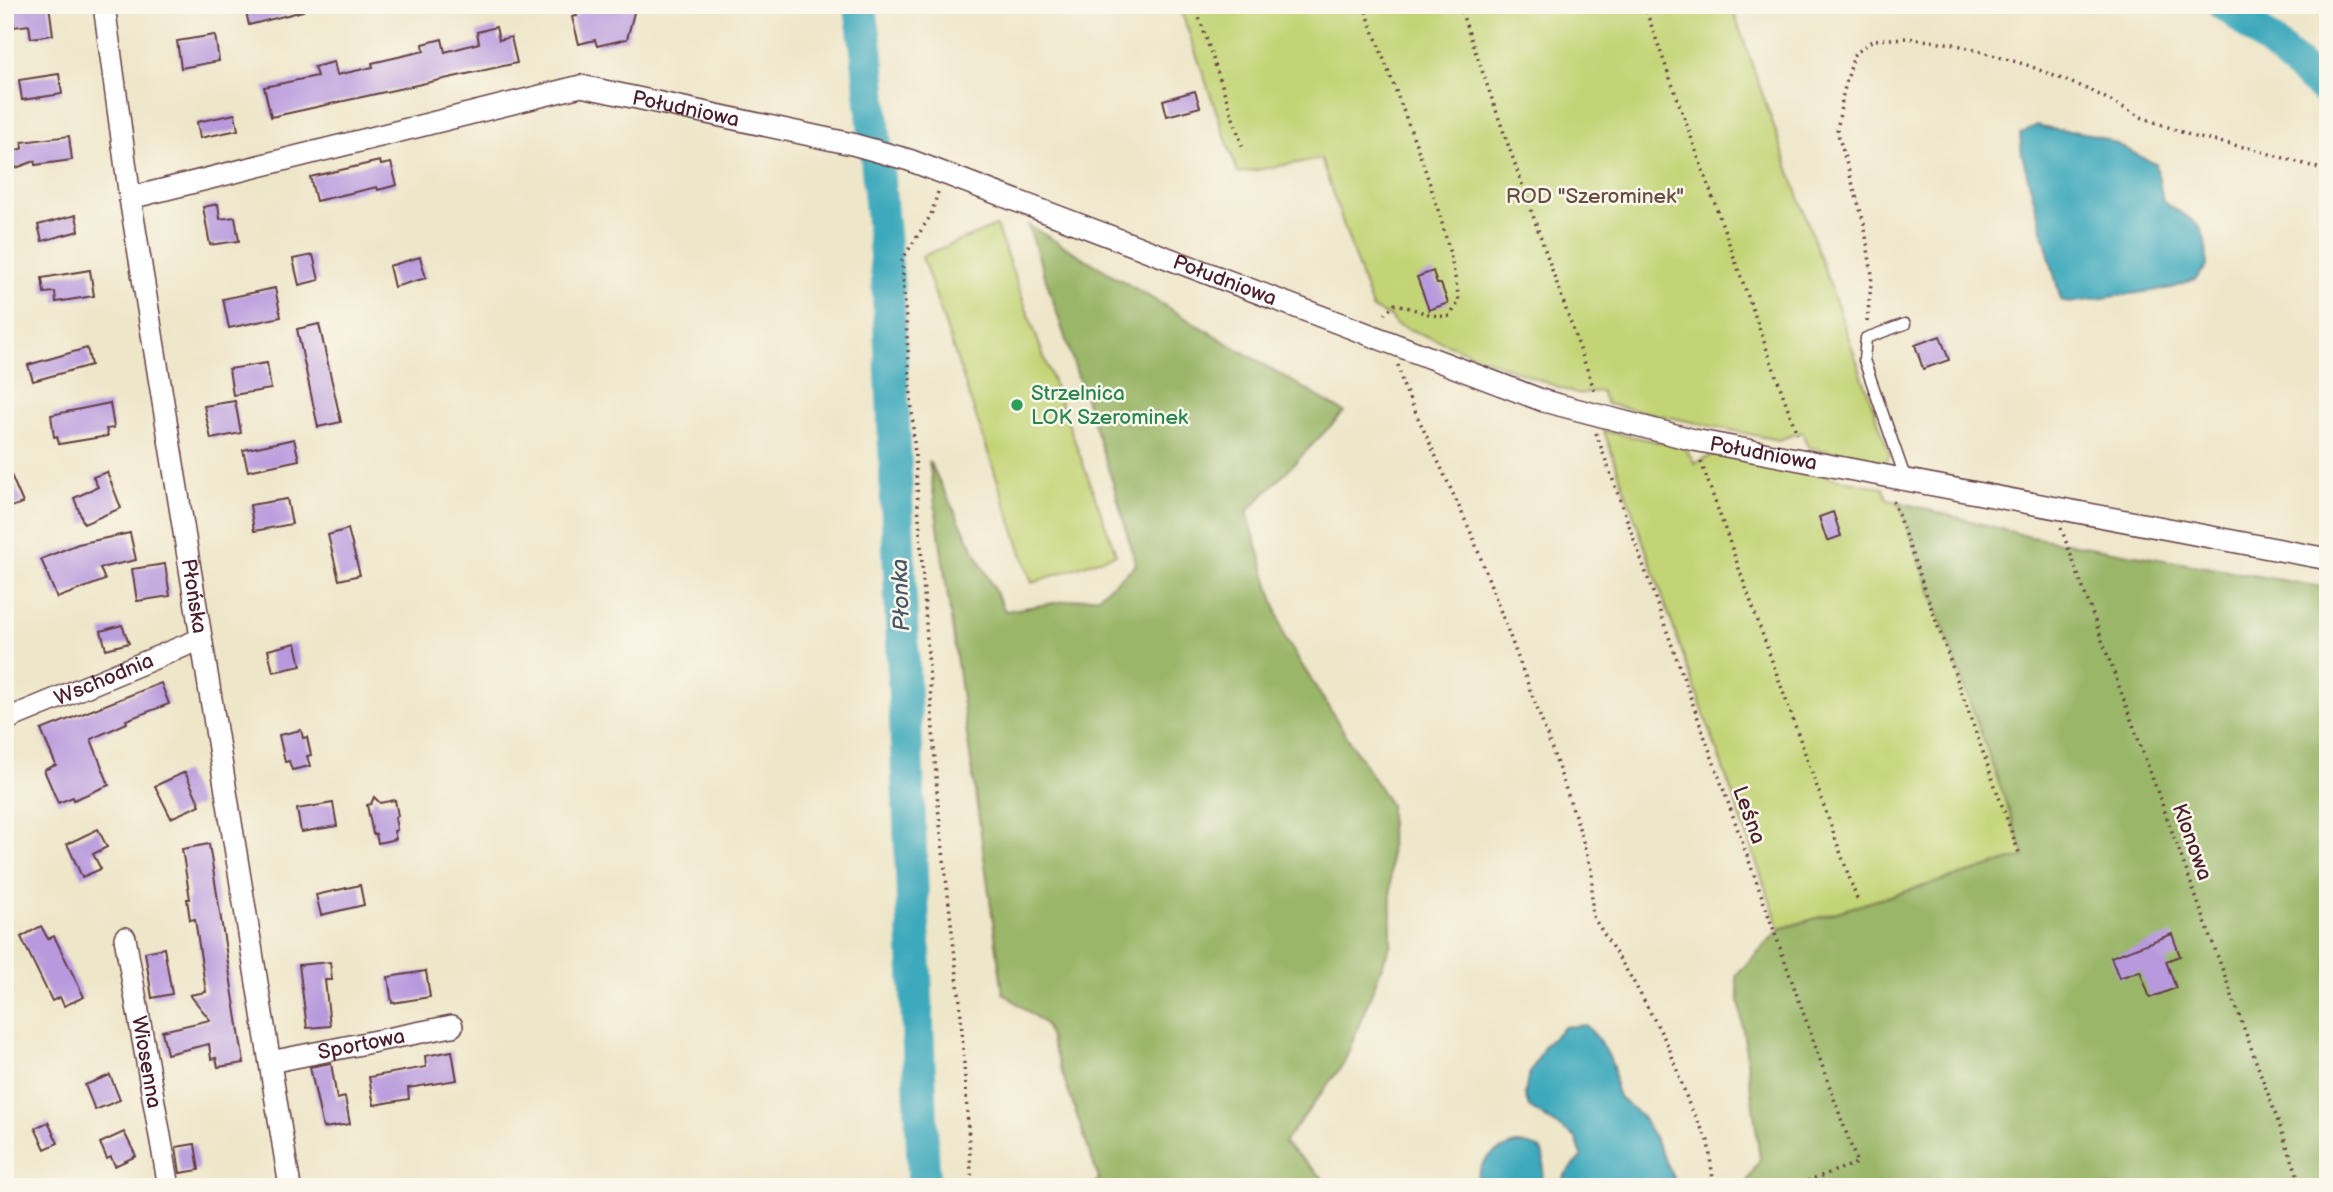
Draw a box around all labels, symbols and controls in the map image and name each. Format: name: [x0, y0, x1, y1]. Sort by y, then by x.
street label: Południowa: [630, 85, 742, 132]
park label: ROD "Szerominek": [1506, 184, 1684, 209]
street label: Południowa: [1170, 249, 1280, 311]
place label: Strzelnica LOK Szerominek: [1031, 381, 1189, 430]
marker: Strzelnica LOK Szerominek: [1009, 397, 1025, 413]
street label: Południowa: [1708, 431, 1819, 475]
street label: Płońska: [176, 557, 213, 635]
water label: Płonka: [886, 558, 916, 632]
street label: Wschodnia: [51, 648, 157, 711]
street label: Leśna: [1727, 783, 1771, 847]
street label: Klonowa: [2167, 800, 2217, 884]
street label: Wiosenna: [126, 1014, 167, 1110]
street label: Sportowa: [316, 1023, 407, 1065]

